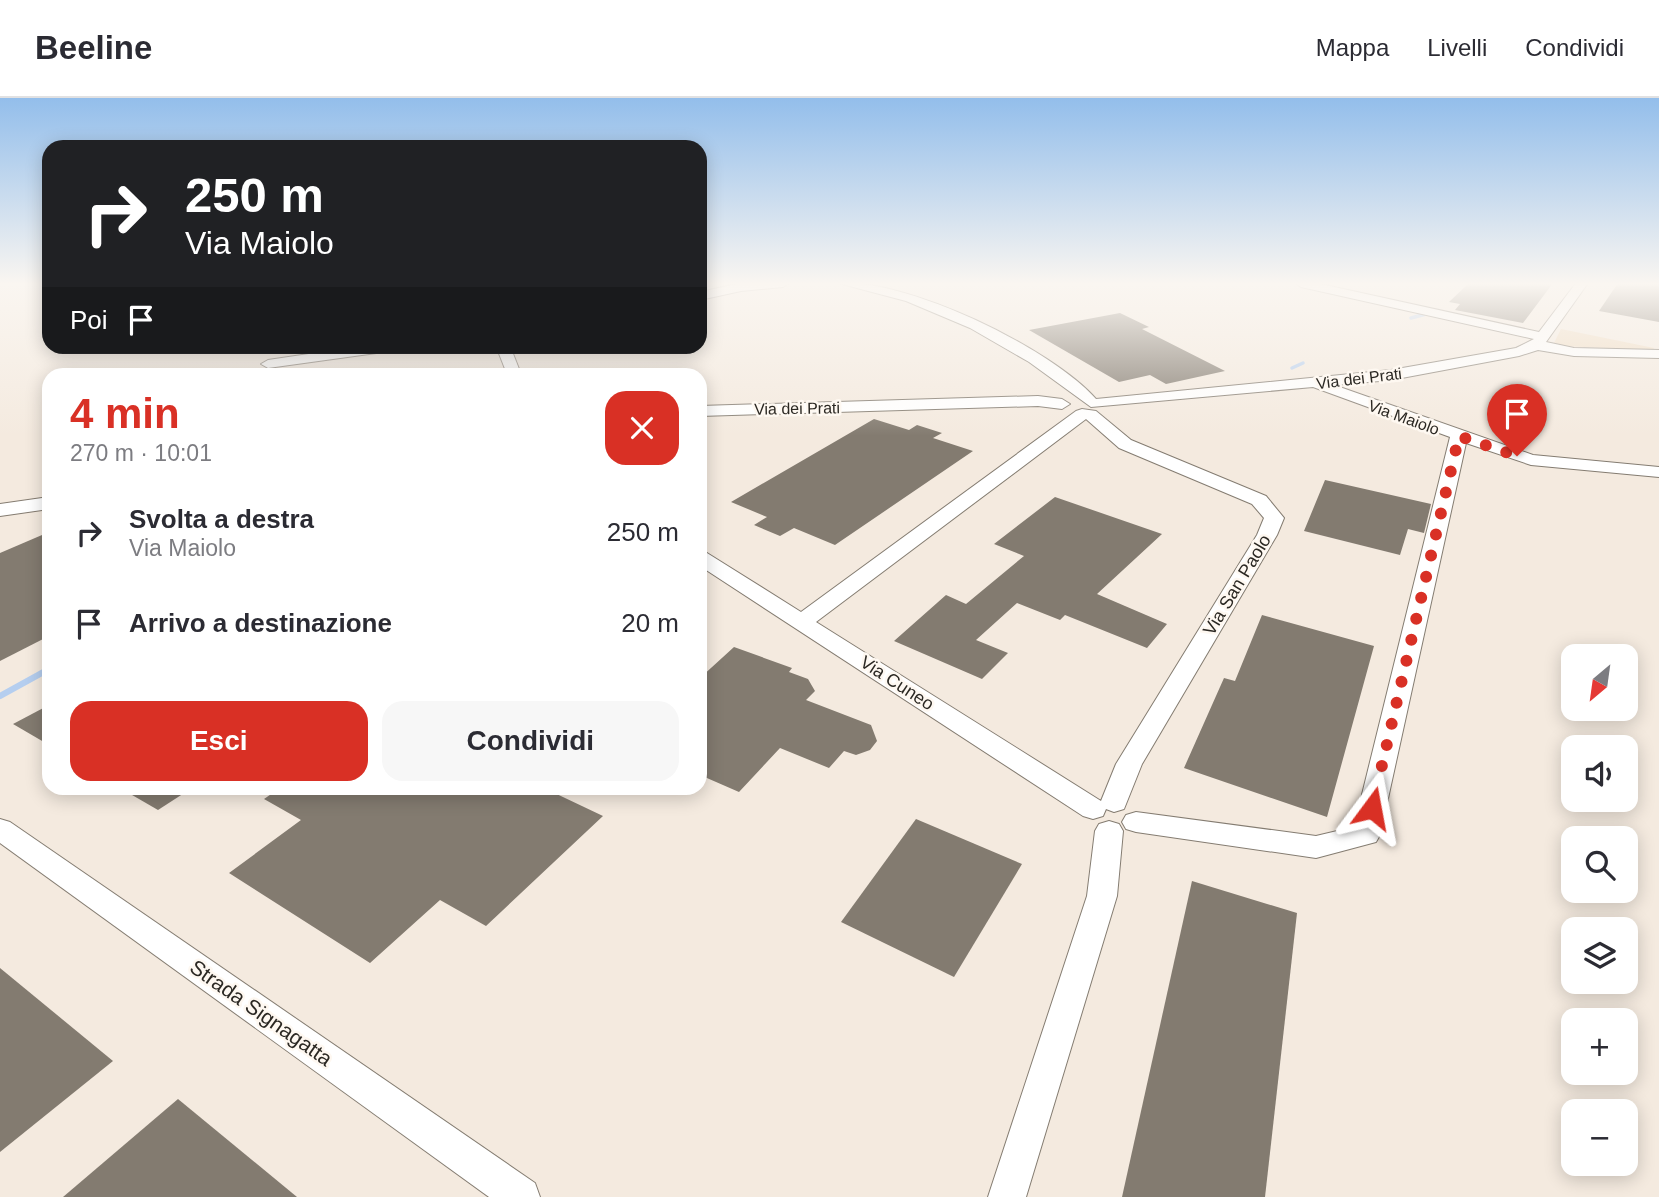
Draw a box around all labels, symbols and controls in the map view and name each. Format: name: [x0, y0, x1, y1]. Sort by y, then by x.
text: Beeline: [35, 29, 152, 66]
text: Mappa: [1316, 34, 1389, 61]
text: Livelli: [1427, 34, 1487, 61]
text: Condividi: [1525, 34, 1624, 61]
icon: right: [70, 168, 161, 259]
text: 250 m: [185, 168, 324, 222]
text: Via Maiolo: [185, 225, 334, 261]
icon: arrive: [122, 301, 160, 339]
text: Poi: [70, 305, 108, 335]
street label: Via dei Prati: [1315, 365, 1403, 392]
pin: [1487, 384, 1547, 456]
text: 4 min: [70, 390, 180, 437]
button: close: [605, 391, 679, 465]
icon: arrive: [1498, 395, 1536, 433]
street label: Via Maiolo: [1366, 397, 1442, 438]
street label: Via dei Prati: [754, 399, 840, 418]
text: 270 m · 10:01: [70, 440, 212, 466]
text: Svolta a destra: [129, 504, 314, 534]
icon: right: [70, 514, 108, 552]
text: 250 m: [607, 517, 679, 547]
street label: Via San Paolo: [1199, 531, 1275, 639]
text: Via Maiolo: [129, 535, 236, 561]
icon: arrive: [70, 605, 108, 643]
text: Arrivo a destinazione: [129, 608, 392, 638]
text: 20 m: [621, 608, 679, 638]
north arrow: [1561, 644, 1638, 721]
map controls: [1561, 644, 1638, 1176]
street label: Via Cuneo: [856, 652, 938, 714]
button: Esci: [70, 701, 368, 781]
button: Condividi: [382, 701, 679, 781]
button: sound: [1561, 735, 1638, 812]
position arrow: [1335, 771, 1409, 845]
button: search: [1561, 826, 1638, 903]
button: layers: [1561, 917, 1638, 994]
street label: Strada Signagatta: [186, 955, 337, 1070]
button: +: [1561, 1008, 1638, 1085]
button: −: [1561, 1099, 1638, 1176]

